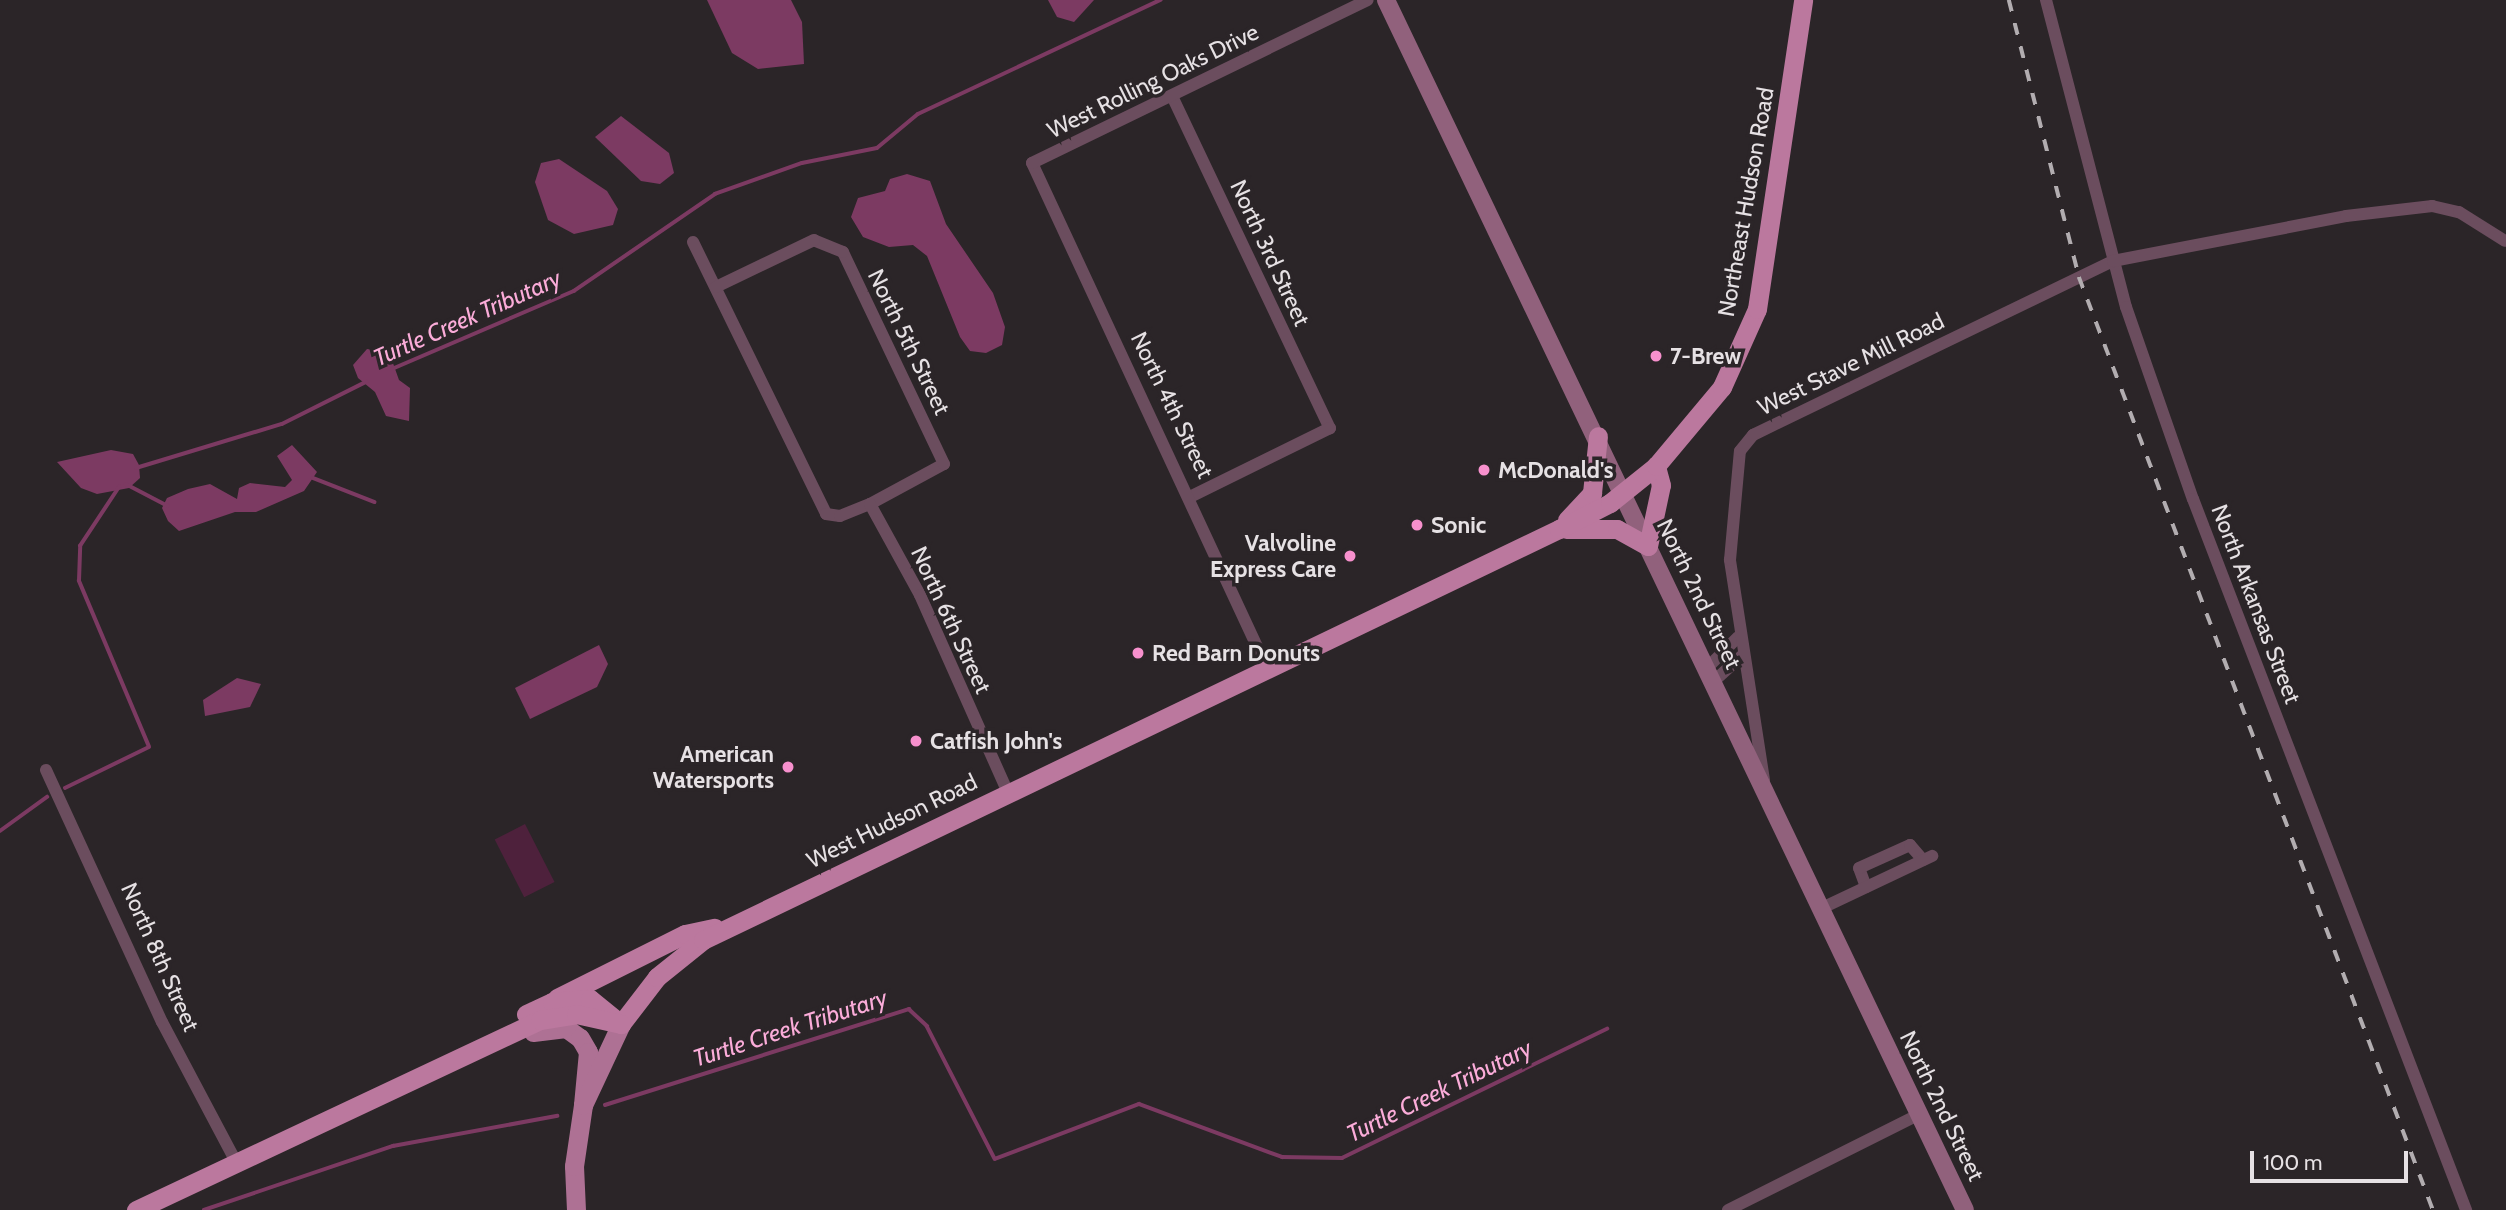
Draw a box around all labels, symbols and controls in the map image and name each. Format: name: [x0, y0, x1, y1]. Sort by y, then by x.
street label: West Rolling Oaks Drive: [1043, 18, 1263, 144]
street label: Northeast Hudson Road: [1712, 85, 1780, 319]
street label: North 3rd Street: [1224, 176, 1316, 330]
water label: Turtle Creek Tributary: [369, 264, 565, 372]
street label: North 5th Street: [862, 265, 956, 419]
street label: West Stave Mill Road: [1753, 307, 1949, 421]
street label: North 4th Street: [1125, 328, 1219, 482]
place label: 7-Brew: [1670, 342, 1741, 370]
marker: 7-Brew: [1648, 348, 1664, 364]
place label: McDonald's: [1498, 456, 1614, 484]
marker: McDonald's: [1476, 462, 1492, 478]
street label: North Arkansas Street: [2205, 501, 2307, 707]
place label: Sonic: [1431, 511, 1486, 539]
street label: North 2nd Street: [1651, 515, 1747, 673]
marker: Sonic: [1409, 517, 1425, 533]
place label: Valvoline Express Care: [1210, 529, 1336, 583]
street label: North 6th Street: [905, 542, 997, 698]
marker: Valvoline Express Care: [1342, 548, 1358, 564]
place label: Red Barn Donuts: [1152, 639, 1320, 667]
marker: Red Barn Donuts: [1130, 645, 1146, 661]
place label: Catfish John's: [930, 727, 1062, 755]
marker: Catfish John's: [908, 733, 924, 749]
place label: American Watersports: [653, 740, 774, 794]
marker: American Watersports: [780, 759, 796, 775]
street label: West Hudson Road: [802, 768, 982, 874]
street label: North 8th Street: [115, 878, 205, 1036]
water label: Turtle Creek Tributary: [689, 983, 891, 1073]
street label: North 2nd Street: [1894, 1027, 1990, 1185]
water label: Turtle Creek Tributary: [1342, 1034, 1536, 1148]
scale bar: [2254, 1136, 2412, 1180]
text: 100 m: [2263, 1150, 2322, 1175]

